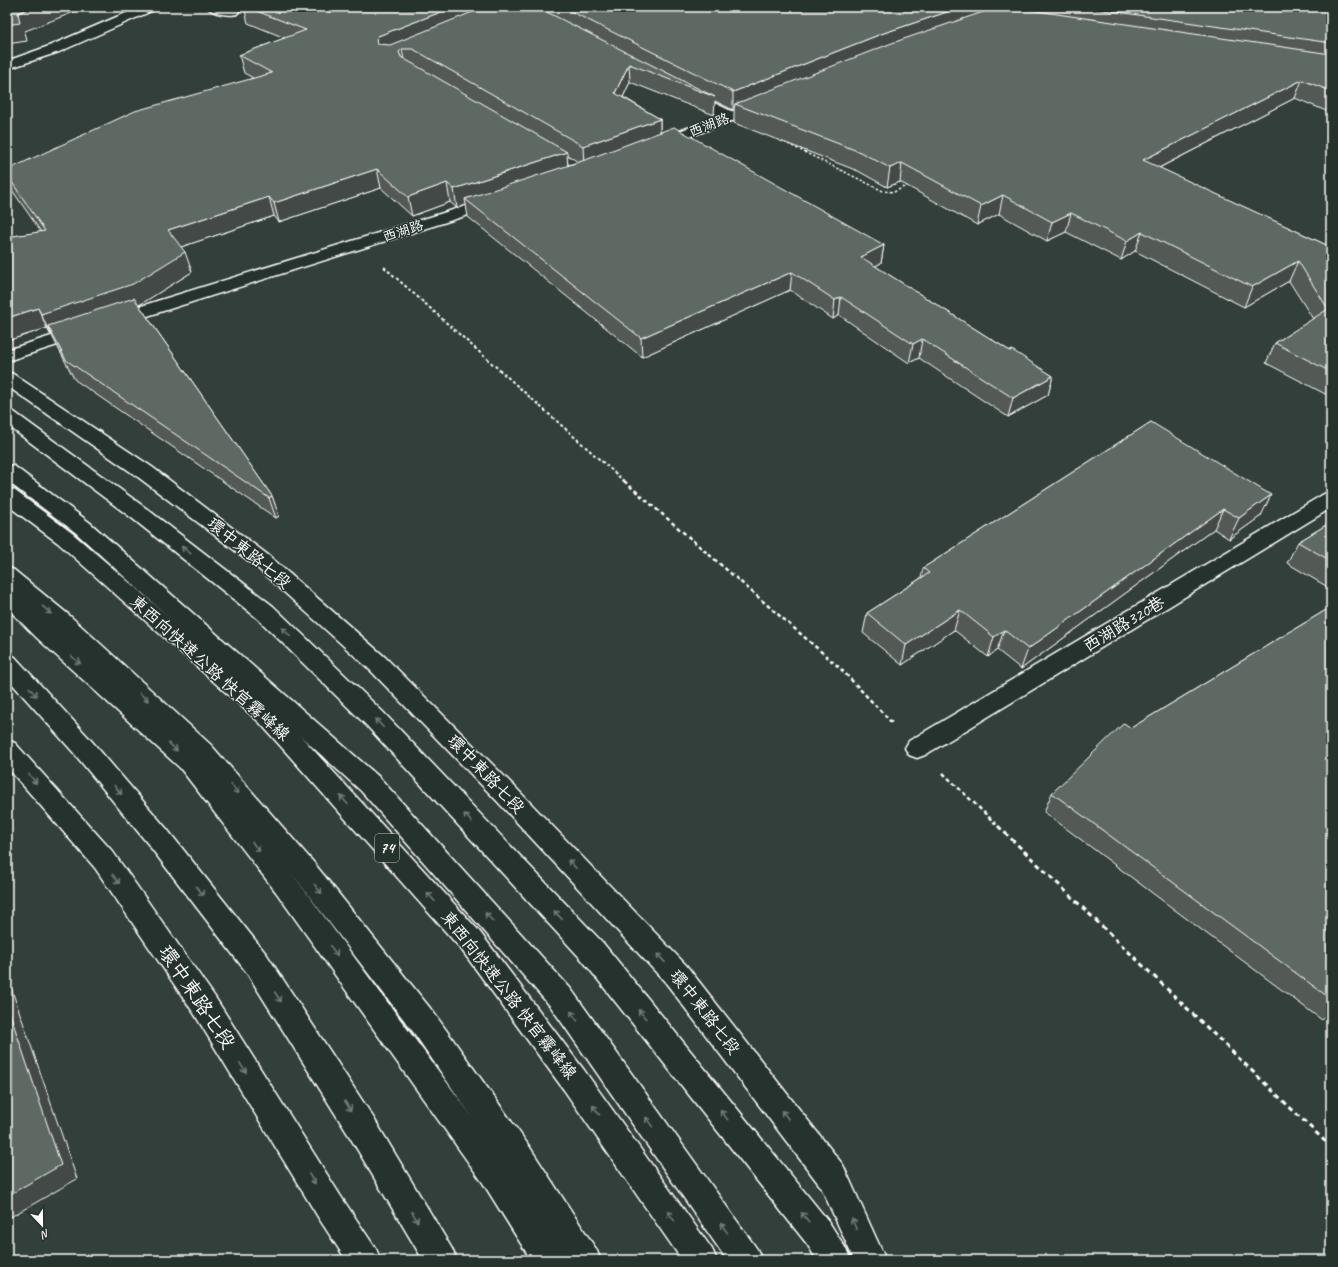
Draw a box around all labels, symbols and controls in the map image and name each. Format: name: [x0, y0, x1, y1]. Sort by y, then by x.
street label: 西湖路: [686, 110, 732, 140]
street label: 西湖路: [380, 216, 426, 246]
street label: 環中東路七段: [203, 513, 295, 593]
one-way arrow: [181, 545, 192, 554]
street label: 東西向快速公路 快官霧峰線: [126, 591, 294, 745]
street label: 西湖路320巷: [1080, 591, 1169, 656]
one-way arrow: [42, 605, 53, 614]
one-way arrow: [281, 628, 291, 637]
one-way arrow: [71, 655, 82, 664]
one-way arrow: [28, 687, 38, 697]
one-way arrow: [138, 692, 148, 701]
one-way arrow: [374, 718, 384, 728]
street label: 環中東路七段: [443, 730, 529, 818]
one-way arrow: [168, 742, 178, 752]
one-way arrow: [28, 774, 37, 785]
one-way arrow: [114, 784, 123, 795]
one-way arrow: [230, 784, 240, 794]
one-way arrow: [340, 796, 349, 806]
one-way arrow: [463, 813, 473, 823]
road number: 74: [375, 834, 399, 862]
one-way arrow: [251, 841, 260, 852]
one-way arrow: [567, 859, 577, 869]
one-way arrow: [112, 873, 120, 884]
one-way arrow: [314, 883, 323, 894]
one-way arrow: [196, 885, 204, 896]
one-way arrow: [426, 892, 436, 902]
street label: 東西向快速公路 快官霧峰線: [437, 907, 581, 1083]
one-way arrow: [553, 910, 563, 920]
one-way arrow: [485, 913, 494, 923]
street label: 環中東路七段: [153, 940, 241, 1054]
one-way arrow: [329, 945, 338, 956]
one-way arrow: [656, 953, 666, 963]
street label: 環中東路七段: [665, 965, 745, 1059]
one-way arrow: [273, 991, 282, 1002]
one-way arrow: [638, 1008, 647, 1019]
one-way arrow: [570, 1011, 578, 1022]
one-way arrow: [239, 1062, 247, 1073]
one-way arrow: [344, 1100, 352, 1112]
one-way arrow: [592, 1105, 600, 1116]
one-way arrow: [719, 1110, 728, 1121]
one-way arrow: [780, 1110, 789, 1121]
one-way arrow: [645, 1117, 653, 1128]
one-way arrow: [308, 1173, 316, 1185]
north arrow: [22, 1205, 62, 1245]
one-way arrow: [412, 1211, 420, 1223]
one-way arrow: [667, 1211, 675, 1222]
one-way arrow: [801, 1211, 809, 1222]
one-way arrow: [849, 1219, 857, 1231]
one-way arrow: [720, 1223, 728, 1234]
text: N: [38, 1227, 52, 1243]

